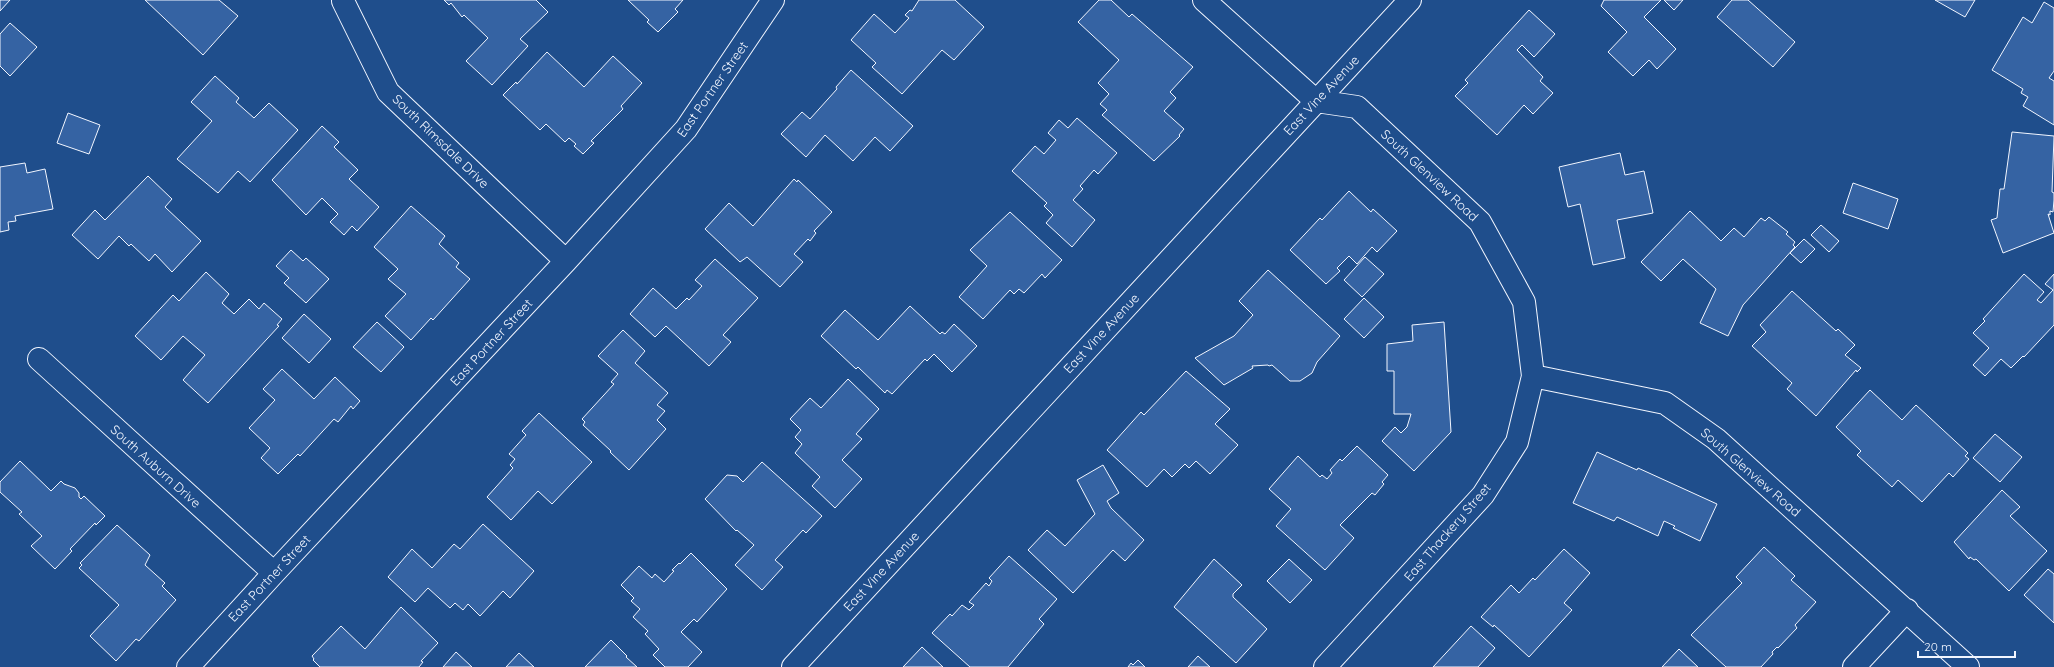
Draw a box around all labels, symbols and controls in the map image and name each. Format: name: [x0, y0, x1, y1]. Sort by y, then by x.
street label: East Portner Street: [673, 38, 751, 140]
street label: East Vine Avenue: [1280, 52, 1362, 138]
street label: South Rimsdale Drive: [389, 91, 493, 191]
street label: South Glenview Road: [1378, 126, 1482, 224]
street label: East Vine Avenue: [1060, 290, 1142, 376]
street label: East Portner Street: [447, 295, 535, 389]
street label: South Auburn Drive: [107, 421, 205, 511]
street label: South Glenview Road: [1698, 424, 1804, 520]
street label: East Thackery Street: [1400, 480, 1494, 584]
street label: East Vine Avenue: [840, 528, 922, 614]
street label: East Portner Street: [225, 531, 313, 625]
scale bar: [1918, 633, 2015, 659]
text: 20 m: [1924, 639, 1952, 654]

